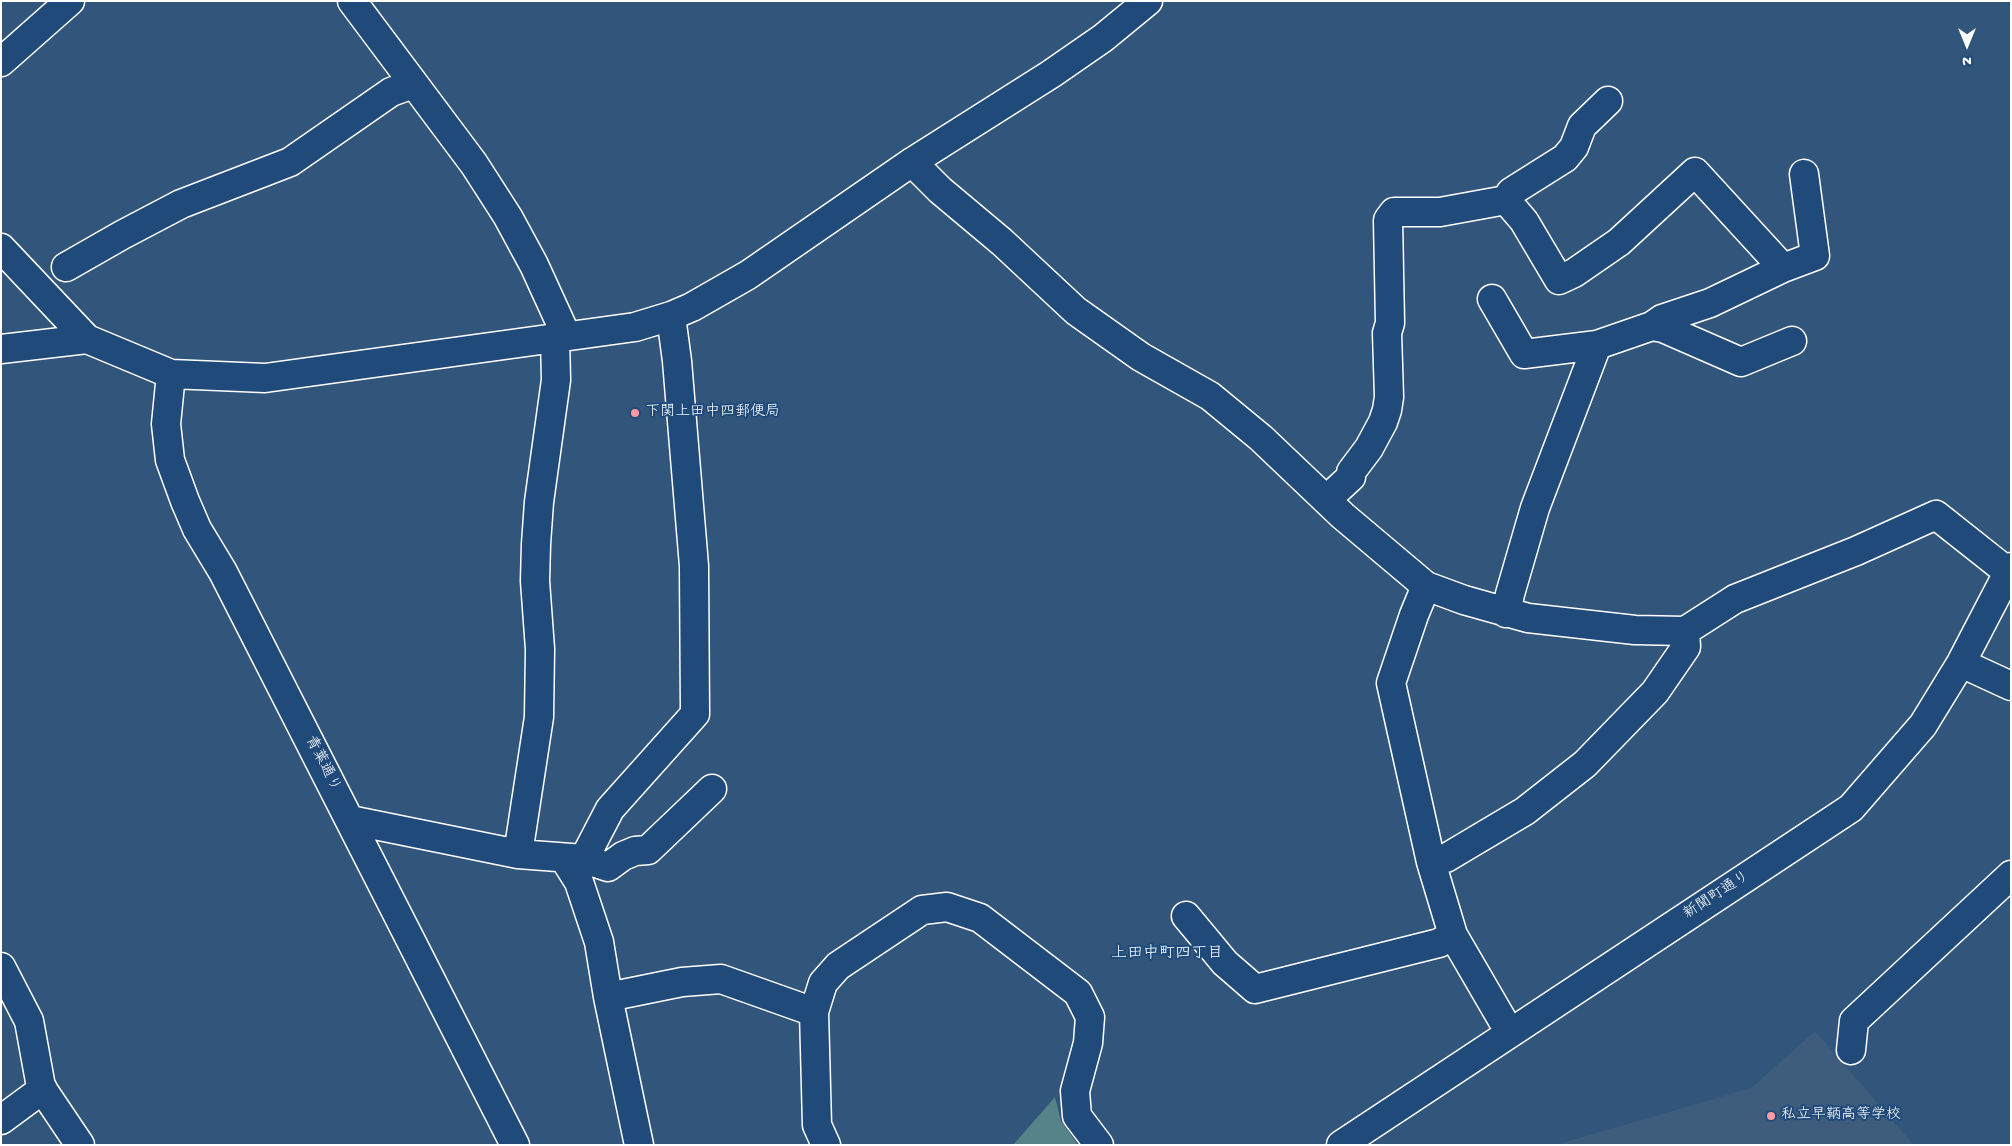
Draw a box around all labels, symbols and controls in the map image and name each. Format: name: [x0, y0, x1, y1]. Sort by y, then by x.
north arrow: [1942, 20, 1992, 70]
text: N: [1962, 52, 1972, 69]
place label: 下関上田中四郵便局: [645, 404, 780, 422]
marker: 下関上田中四郵便局: [629, 407, 641, 419]
street label: 青葉通り: [300, 733, 344, 795]
street label: 新聞町通り: [1681, 868, 1753, 924]
district label: 上田中町四丁目: [1111, 945, 1223, 965]
place label: 私立早鞆高等学校: [1781, 1107, 1901, 1125]
marker: 私立早鞆高等学校: [1765, 1110, 1777, 1122]

